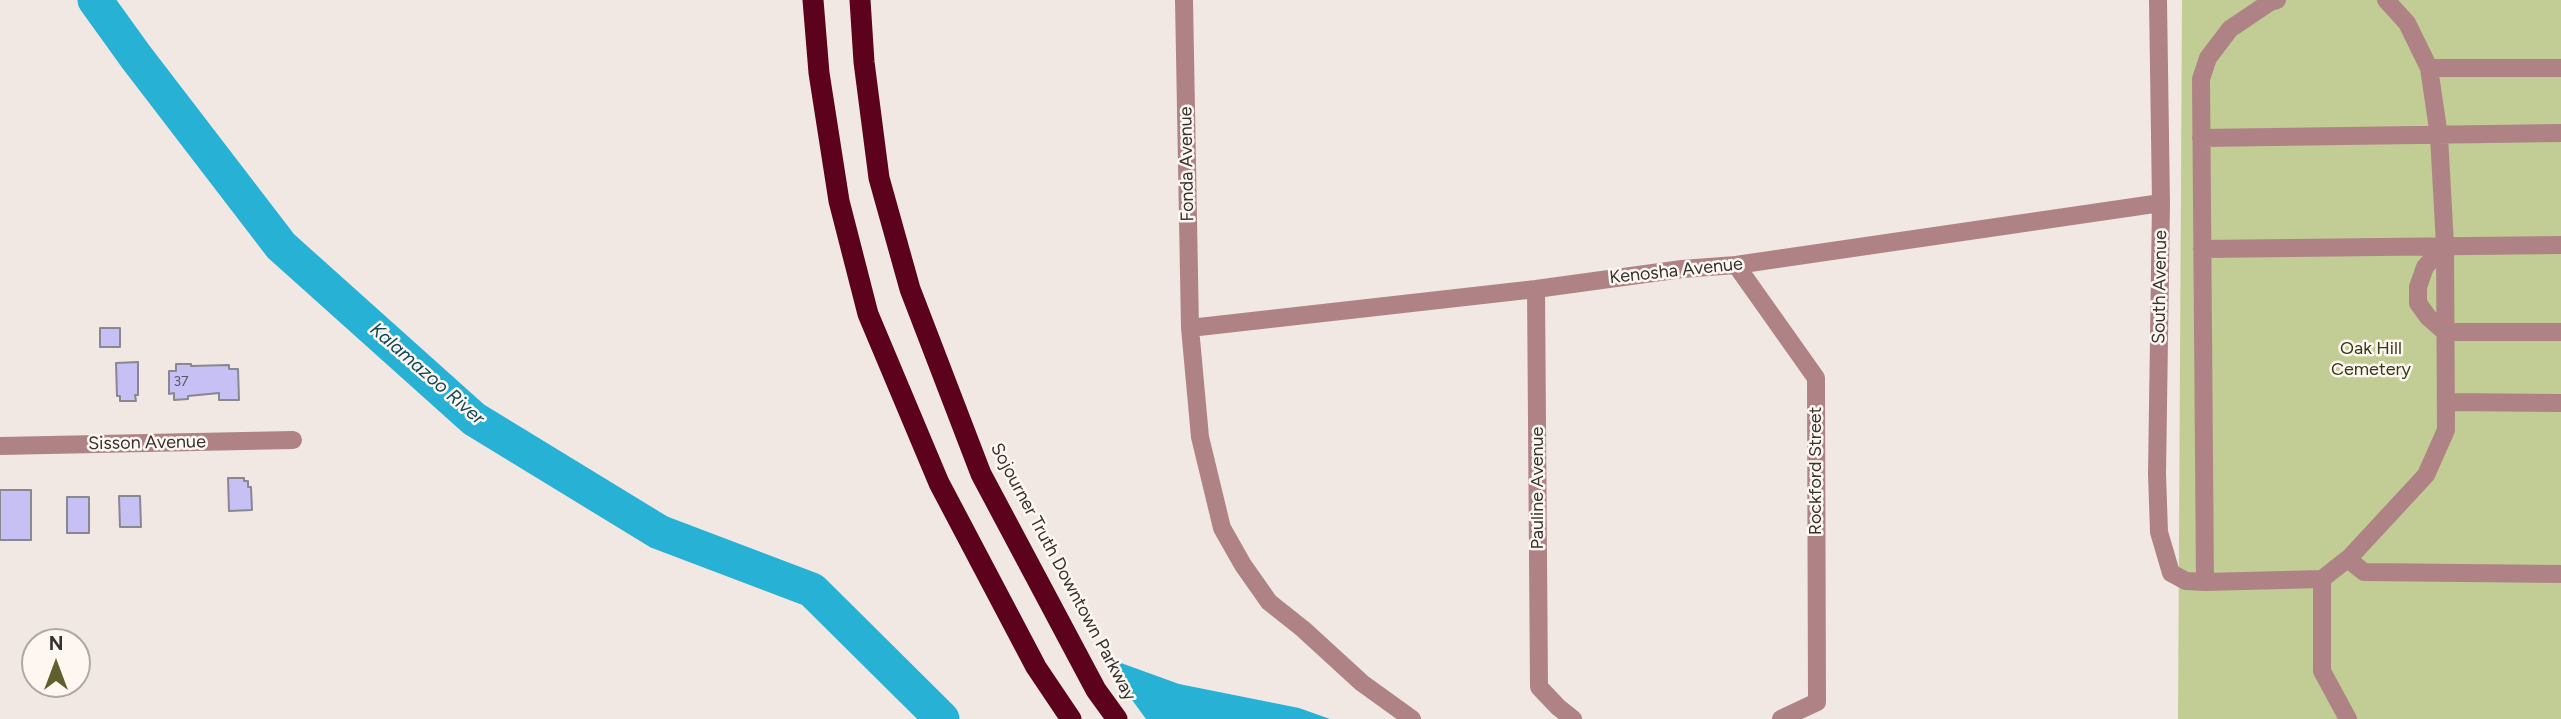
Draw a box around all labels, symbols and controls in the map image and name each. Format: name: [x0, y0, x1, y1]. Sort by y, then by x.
street label: Fonda Avenue: [1175, 106, 1199, 222]
street label: South Avenue: [2148, 230, 2172, 344]
street label: Kenosha Avenue: [1608, 253, 1744, 289]
water label: Kalamazoo River: [365, 318, 489, 430]
park label: Oak Hill Cemetery: [2331, 338, 2411, 380]
house number: 37: [173, 374, 189, 390]
street label: Rockford Street: [1805, 407, 1827, 535]
street label: Pauline Avenue: [1527, 427, 1549, 549]
street label: Sisson Avenue: [88, 431, 206, 455]
street label: Sojourner Truth Downtown Parkway: [986, 439, 1140, 705]
north arrow: [21, 628, 91, 698]
text: N: [49, 632, 63, 655]

